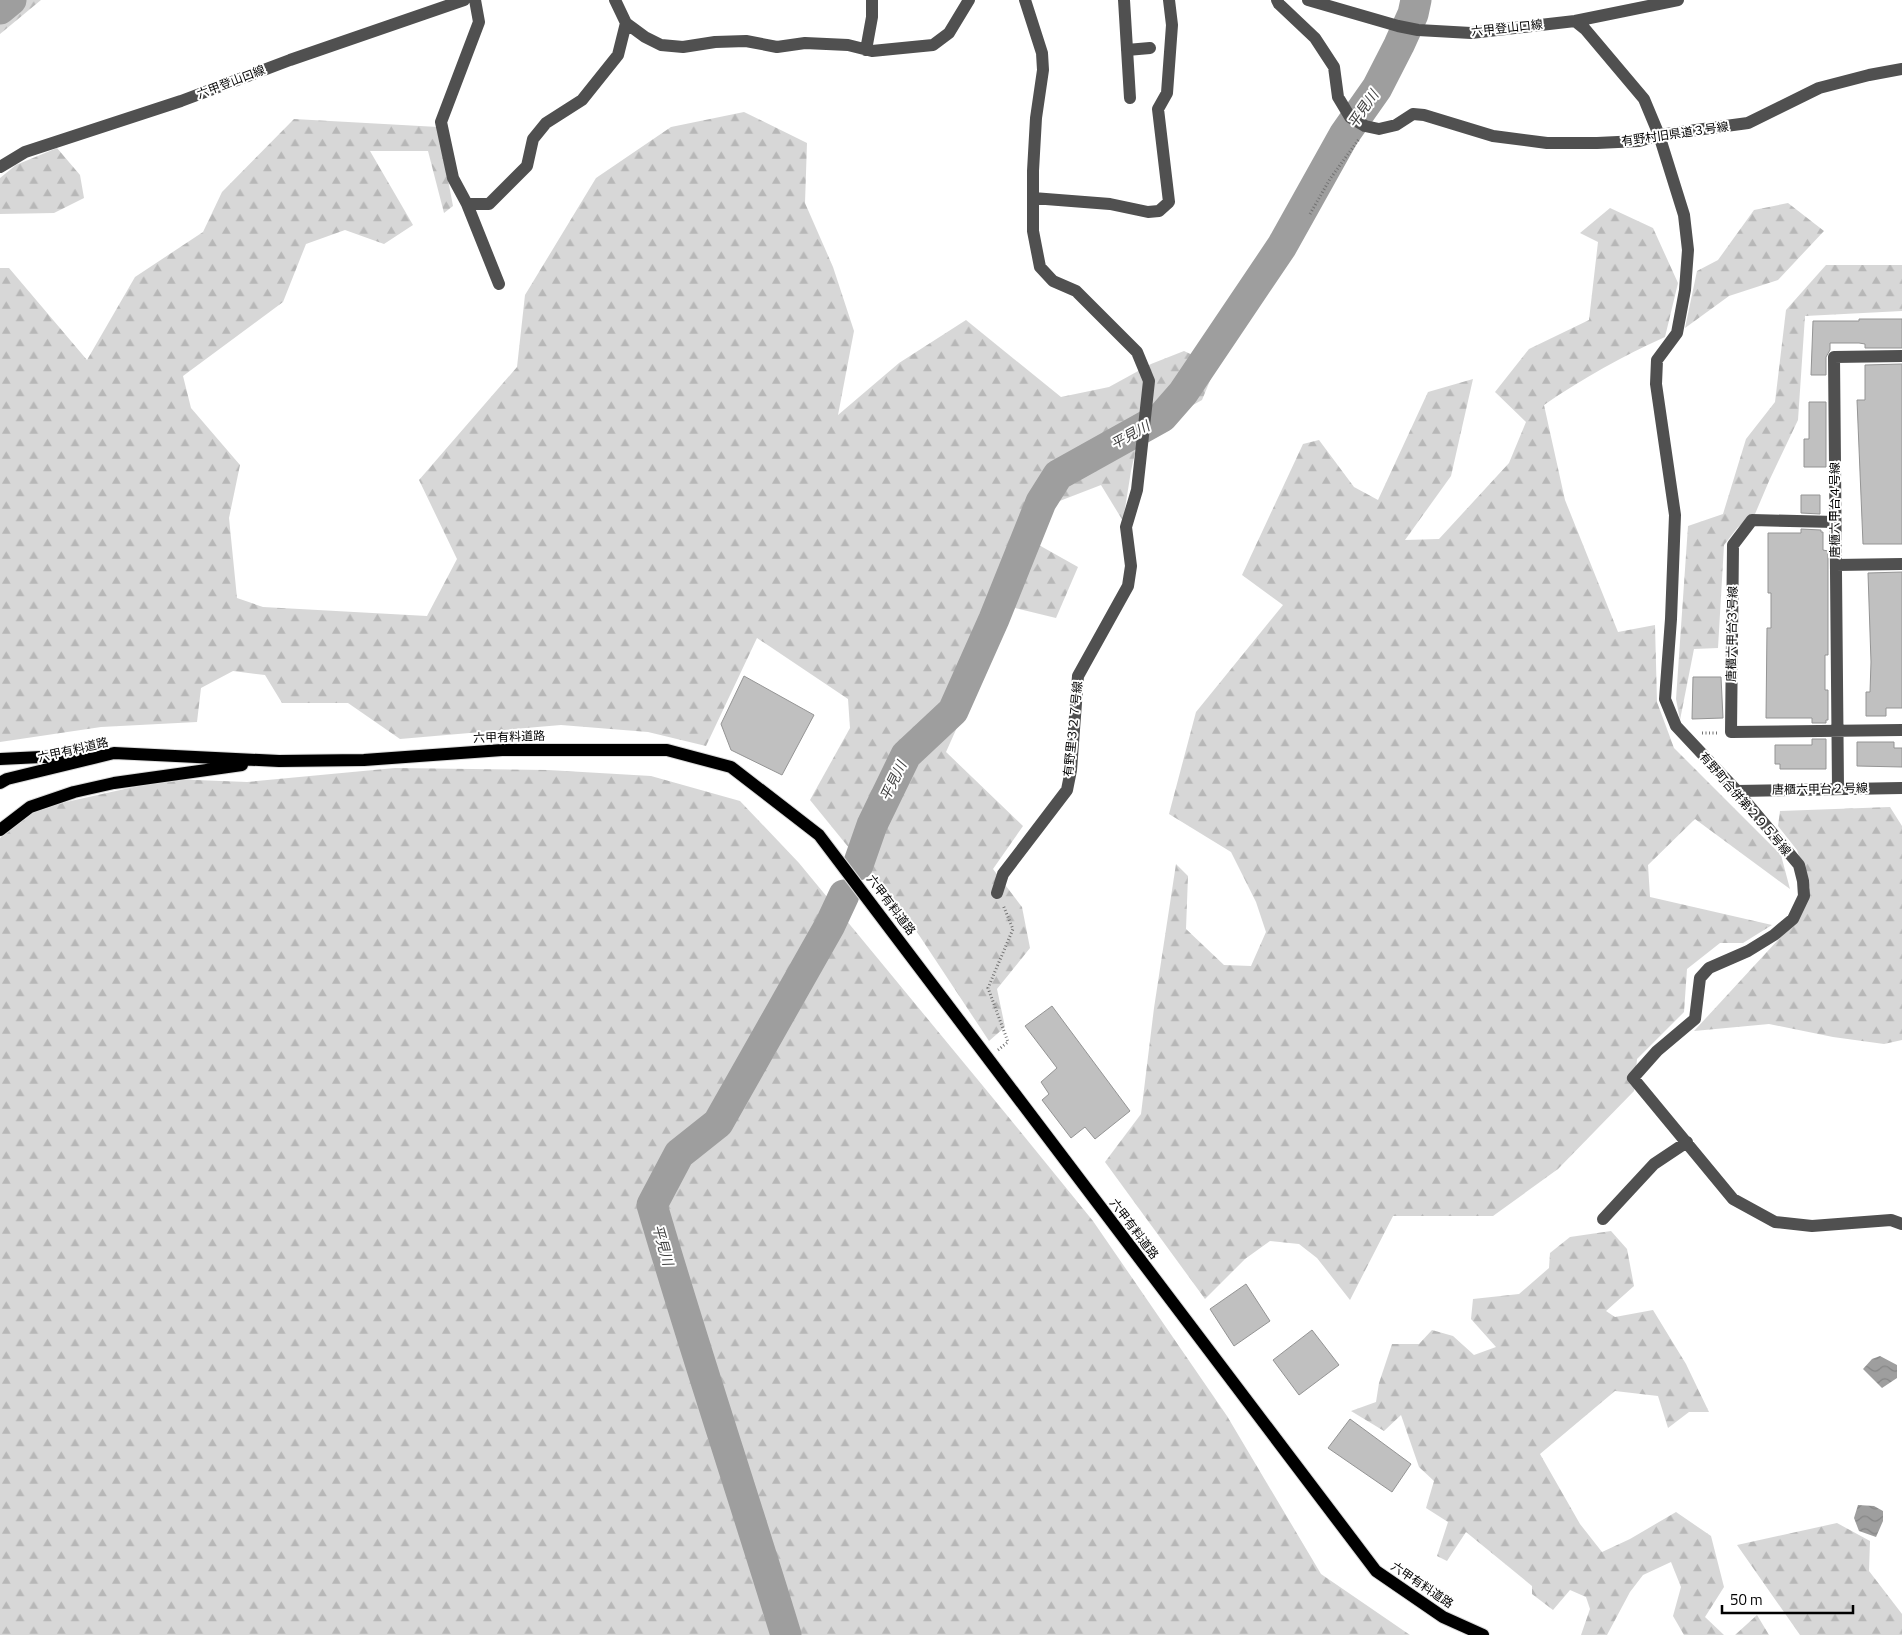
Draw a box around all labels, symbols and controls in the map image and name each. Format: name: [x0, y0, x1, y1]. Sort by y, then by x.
street label: 六甲登山口線: [1470, 14, 1544, 41]
street label: 六甲登山口線: [194, 60, 268, 103]
water label: 平見川: [1342, 84, 1384, 132]
street label: 有野村旧県道３号線: [1620, 117, 1730, 150]
water label: 平見川: [1106, 414, 1155, 454]
street label: 唐櫃六甲台４号線: [1825, 462, 1844, 558]
street label: 唐櫃六甲台３号線: [1721, 586, 1742, 682]
street label: 有野里３２７号線: [1058, 680, 1087, 778]
street label: 六甲有料道路: [473, 726, 545, 747]
street label: 六甲有料道路: [36, 732, 110, 767]
street label: 有野町合併第２９５号線: [1695, 748, 1796, 860]
water label: 平見川: [874, 756, 912, 804]
street label: 唐櫃六甲台２号線: [1772, 778, 1868, 799]
street label: 六甲有料道路: [862, 870, 921, 939]
street label: 六甲有料道路: [1105, 1194, 1164, 1263]
water label: 平見川: [648, 1222, 680, 1270]
street label: 六甲有料道路: [1387, 1557, 1457, 1613]
scale bar: [1722, 1582, 1853, 1614]
text: 50 m: [1730, 1588, 1763, 1611]

